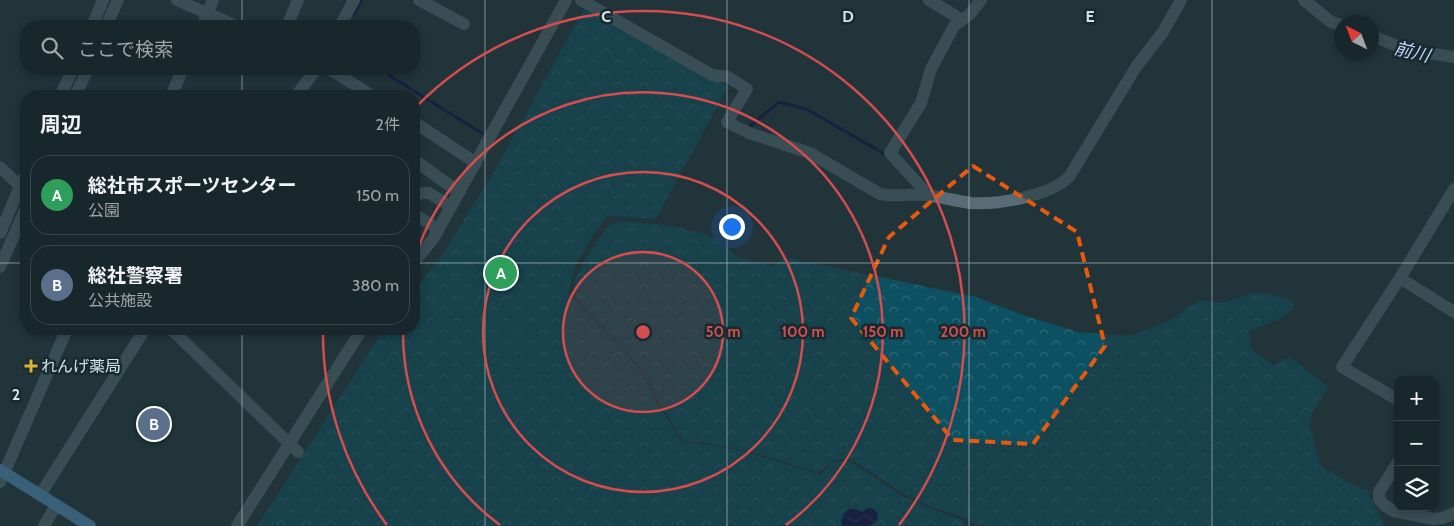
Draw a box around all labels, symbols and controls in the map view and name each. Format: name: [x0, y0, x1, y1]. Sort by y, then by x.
text: C: [601, 7, 611, 26]
text: D: [842, 7, 854, 26]
text: E: [1085, 7, 1095, 26]
north arrow: [1334, 15, 1379, 60]
search box: [20, 20, 420, 75]
icon: search: [38, 34, 66, 62]
water label: 前川: [1392, 37, 1434, 68]
text: ここで検索: [78, 38, 173, 61]
text: 周辺: [40, 112, 82, 137]
text: 2件: [376, 115, 400, 134]
text: 総社市スポーツセンター: [88, 174, 297, 197]
text: A: [52, 186, 62, 205]
text: 150 m: [356, 186, 399, 205]
text: 公園: [88, 201, 120, 220]
your location: [719, 214, 745, 240]
pin: A: [485, 254, 517, 292]
text: 総社警察署: [88, 264, 183, 287]
text: B: [52, 276, 62, 295]
text: 380 m: [352, 276, 399, 295]
text: 公共施設: [88, 291, 152, 310]
centre of rings: [634, 323, 652, 341]
text: 50 m: [705, 323, 741, 341]
text: 100 m: [781, 323, 825, 341]
text: 150 m: [863, 323, 903, 341]
text: 200 m: [940, 323, 986, 341]
place label: れんげ薬局: [41, 357, 121, 376]
marker: れんげ薬局: [25, 360, 37, 372]
map controls: [1394, 376, 1439, 511]
button: +: [1394, 376, 1439, 421]
text: 2: [12, 385, 20, 404]
pin: B: [138, 405, 170, 443]
button: −: [1394, 421, 1439, 466]
button: layers: [1394, 466, 1439, 511]

